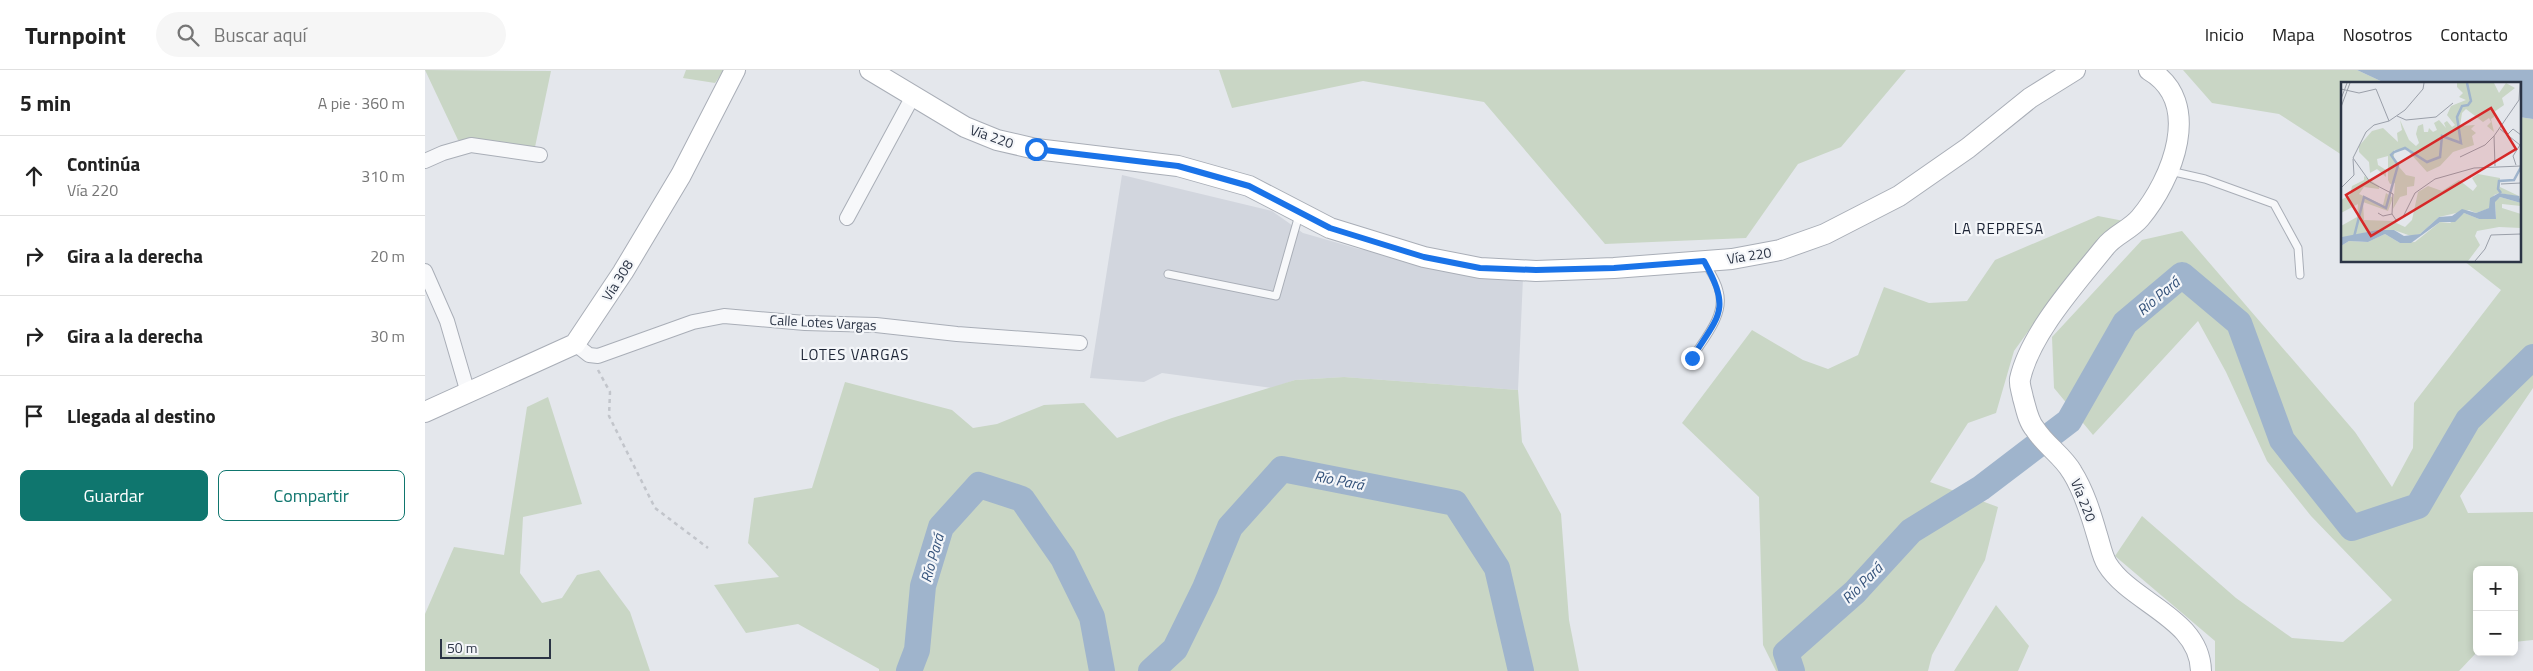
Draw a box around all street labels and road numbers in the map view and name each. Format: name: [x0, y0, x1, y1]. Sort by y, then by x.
street label: Vía 220: [967, 119, 1017, 153]
street label: Vía 220: [1725, 241, 1773, 269]
street label: Vía 308: [596, 255, 638, 305]
street label: Calle Lotes Vargas: [769, 309, 877, 335]
street label: Vía 220: [2066, 475, 2102, 525]

